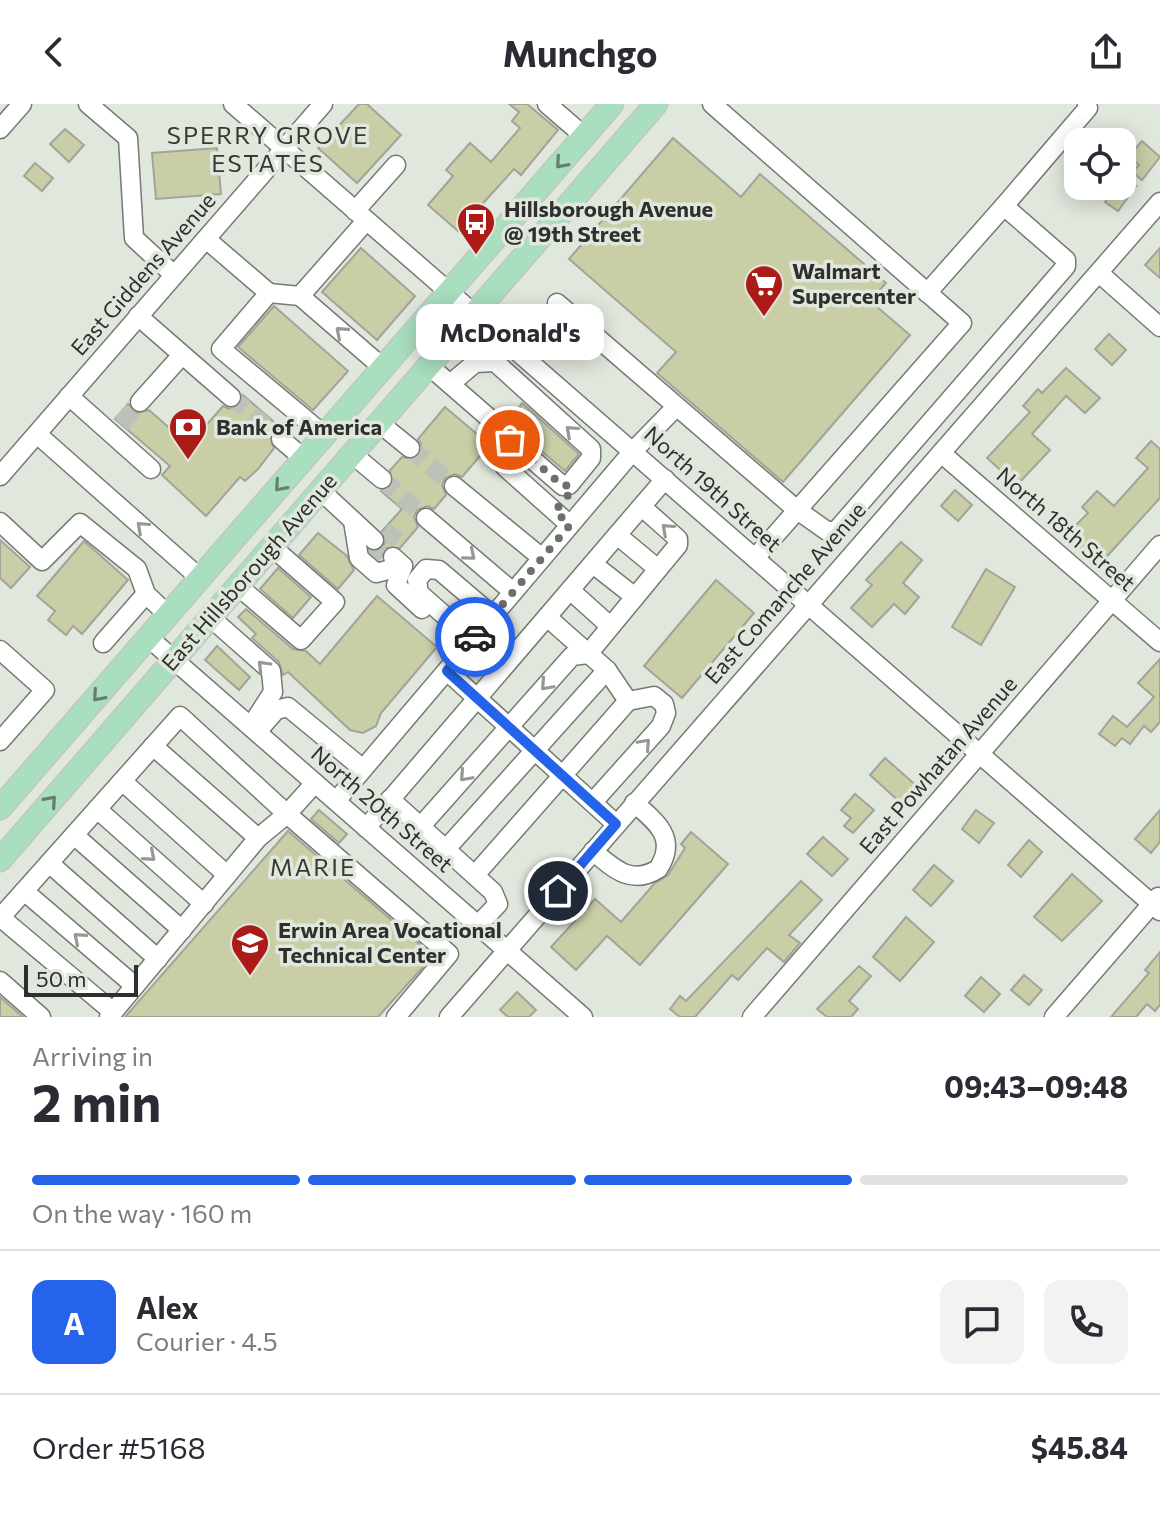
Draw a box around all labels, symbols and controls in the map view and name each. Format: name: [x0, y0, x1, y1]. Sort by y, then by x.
icon: back: [32, 30, 76, 74]
text: Munchgo: [502, 30, 658, 74]
icon: share: [1084, 30, 1128, 74]
district label: SPERRY GROVE ESTATES: [167, 120, 369, 177]
map controls: [1064, 128, 1136, 200]
button: locate: [1064, 128, 1136, 200]
one-way arrow: [556, 153, 571, 168]
street label: East Giddens Avenue: [65, 187, 221, 361]
place label: Hillsborough Avenue @ 19th Street: [504, 195, 713, 247]
bus stop icon: Hillsborough Avenue @ 19th Street: [455, 201, 497, 256]
place label: Walmart Supercenter: [792, 257, 916, 309]
supermarket icon: Walmart Supercenter: [743, 263, 785, 318]
callout: McDonald's: [416, 304, 604, 360]
text: McDonald's: [439, 316, 581, 347]
one-way arrow: [335, 327, 350, 341]
bank icon: Bank of America: [167, 406, 209, 461]
pin: [476, 406, 544, 474]
place label: Bank of America: [216, 413, 382, 440]
icon: bag: [488, 418, 532, 462]
street label: North 19th Street: [639, 420, 787, 557]
one-way arrow: [565, 426, 580, 441]
street label: North 18th Street: [991, 461, 1141, 596]
street label: East Hillsborough Avenue: [155, 467, 342, 676]
one-way arrow: [276, 477, 290, 491]
street label: East Comanche Avenue: [698, 496, 871, 689]
one-way arrow: [137, 522, 152, 537]
one-way arrow: [662, 524, 677, 539]
one-way arrow: [460, 545, 475, 560]
courier: [435, 597, 515, 677]
icon: car: [453, 615, 497, 659]
one-way arrow: [258, 661, 273, 675]
street label: East Powhatan Avenue: [853, 670, 1022, 859]
one-way arrow: [541, 676, 556, 690]
one-way arrow: [93, 687, 108, 702]
one-way arrow: [635, 738, 650, 753]
street label: North 20th Street: [306, 740, 459, 877]
one-way arrow: [461, 767, 475, 782]
one-way arrow: [42, 795, 56, 810]
one-way arrow: [141, 847, 156, 861]
district label: MARIE: [270, 852, 356, 881]
pin: [524, 857, 592, 925]
icon: home: [536, 869, 580, 913]
place label: Erwin Area Vocational Technical Center: [278, 916, 502, 968]
school or university icon: Erwin Area Vocational Technical Center: [229, 922, 271, 977]
one-way arrow: [74, 933, 89, 948]
scale bar: [24, 961, 138, 997]
text: 50 m: [36, 965, 86, 992]
text: Arriving in: [32, 1040, 153, 1071]
text: 09:43–09:48: [944, 1067, 1128, 1104]
text: 2 min: [32, 1069, 161, 1133]
text: On the way · 160 m: [32, 1197, 252, 1228]
button: chat: [940, 1280, 1024, 1364]
button: phone: [1044, 1280, 1128, 1364]
text: Alex: [136, 1288, 199, 1325]
text: A: [63, 1304, 85, 1341]
text: Courier · 4.5: [136, 1325, 278, 1356]
text: Order #5168: [32, 1428, 206, 1465]
text: $45.84: [1031, 1428, 1128, 1465]

